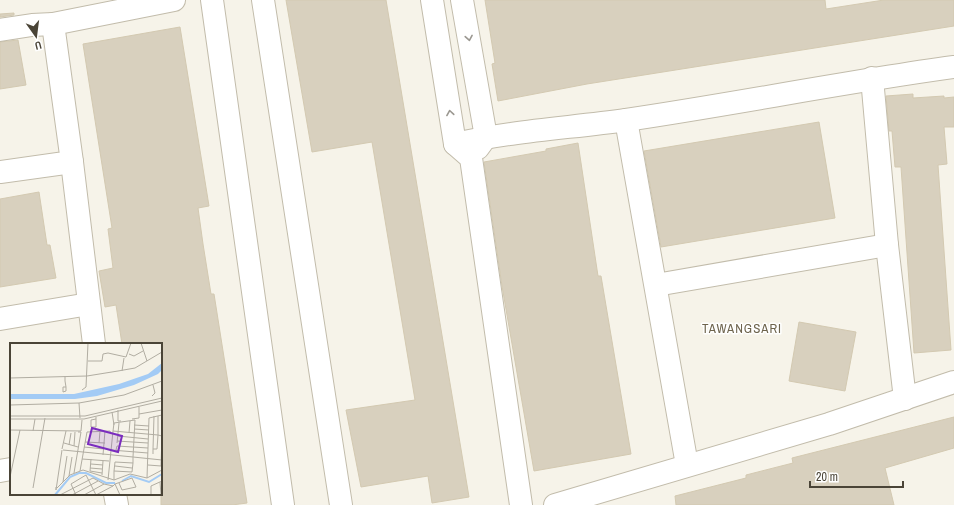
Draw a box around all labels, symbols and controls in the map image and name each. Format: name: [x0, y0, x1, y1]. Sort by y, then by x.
north arrow: [16, 16, 56, 56]
one-way arrow: [464, 35, 473, 41]
text: U: [34, 38, 43, 53]
one-way arrow: [446, 110, 455, 116]
district label: TAWANGSARI: [702, 320, 782, 337]
inset map: [10, 343, 162, 495]
scale bar: [810, 463, 903, 489]
text: 20 m: [816, 469, 838, 485]

